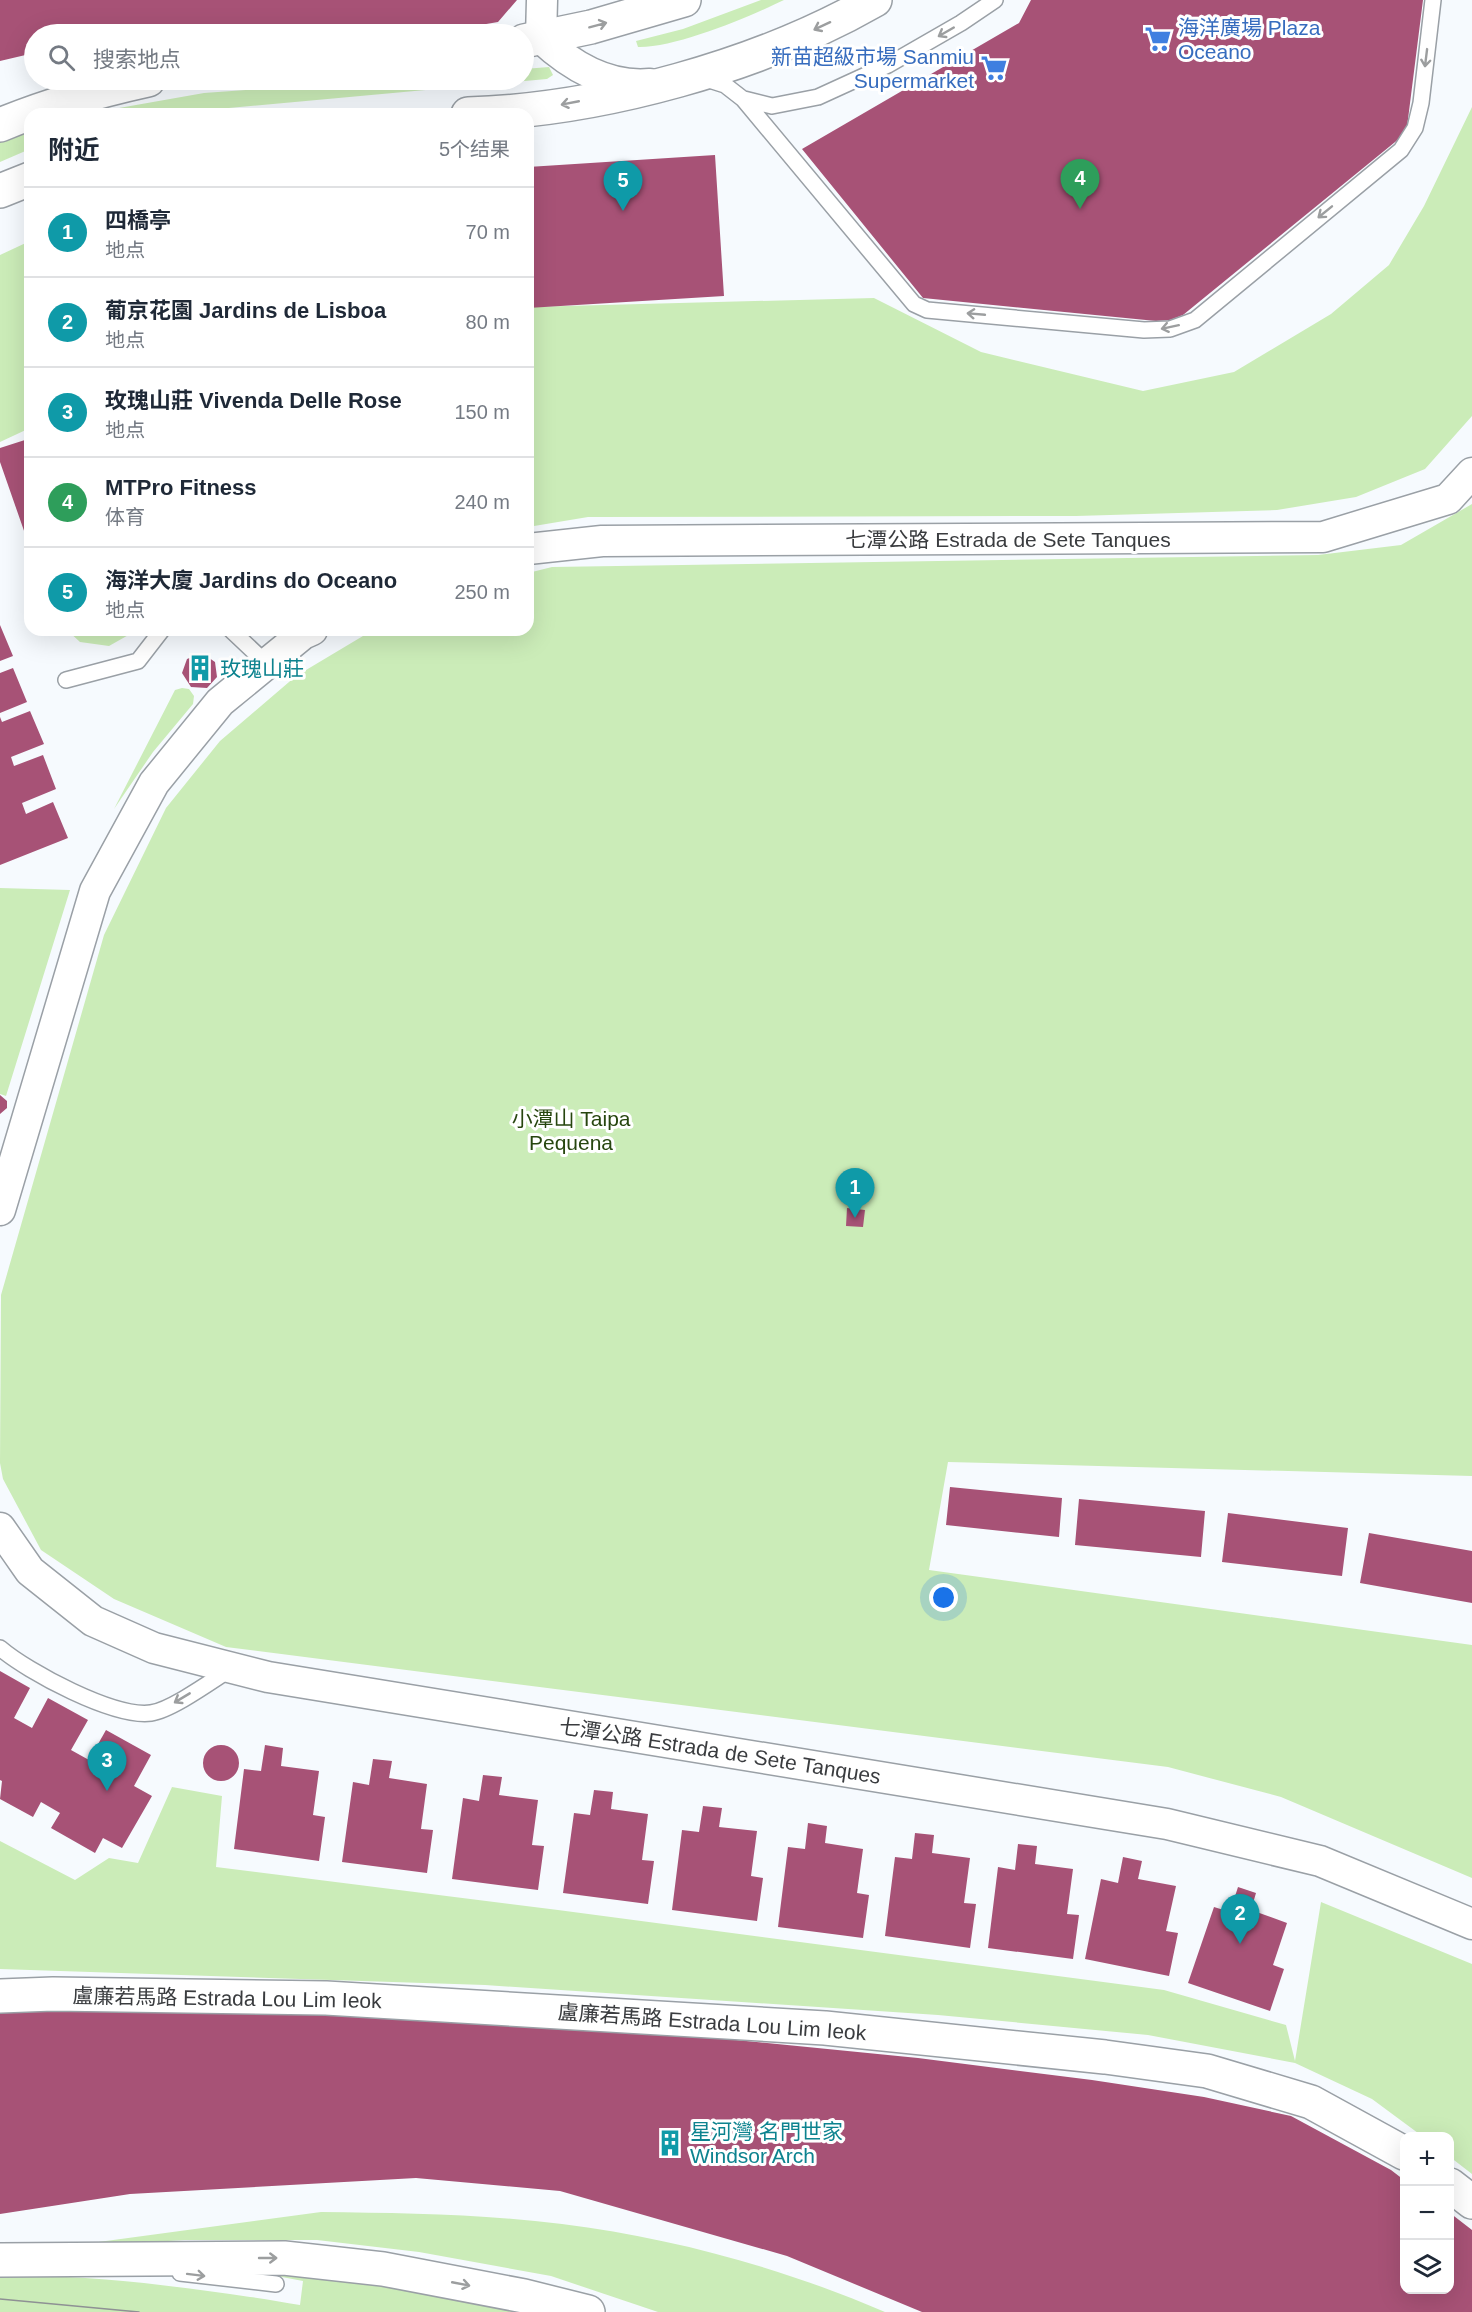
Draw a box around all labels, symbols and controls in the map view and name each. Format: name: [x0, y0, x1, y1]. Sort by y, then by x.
place label: 海洋廣場 Plaza Oceano: [1178, 16, 1321, 63]
one-way arrow: [589, 19, 608, 30]
one-way arrow: [814, 20, 832, 32]
search box: [24, 24, 534, 90]
supermarket icon: 海洋廣場 Plaza Oceano: [1143, 24, 1173, 54]
one-way arrow: [938, 26, 955, 38]
icon: search: [45, 41, 78, 74]
place label: 新苗超級市場 Sanmiu Supermarket: [771, 45, 974, 92]
text: 搜索地点: [93, 47, 181, 72]
one-way arrow: [1421, 48, 1432, 68]
supermarket icon: 新苗超級市場 Sanmiu Supermarket: [979, 53, 1009, 83]
one-way arrow: [561, 98, 581, 109]
text: 附近: [48, 135, 100, 165]
text: 5个结果: [439, 138, 510, 160]
pin: 4: [1060, 160, 1100, 209]
pin: 5: [604, 162, 642, 211]
one-way arrow: [1317, 206, 1333, 219]
text: 四橋亭: [105, 208, 171, 233]
text: 1: [62, 221, 73, 243]
text: 70 m: [466, 221, 510, 243]
text: 地点: [105, 239, 145, 261]
text: 葡京花園 Jardins de Lisboa: [105, 298, 386, 323]
one-way arrow: [967, 308, 987, 319]
text: 2: [62, 311, 73, 333]
text: 80 m: [466, 311, 510, 333]
one-way arrow: [1161, 322, 1180, 333]
text: 地点: [105, 329, 145, 351]
text: 玫瑰山莊 Vivenda Delle Rose: [105, 388, 402, 413]
text: 3: [62, 401, 73, 423]
text: 150 m: [454, 401, 510, 423]
text: 地点: [105, 419, 145, 441]
text: MTPro Fitness: [105, 475, 257, 500]
text: 4: [62, 491, 73, 513]
text: 240 m: [454, 491, 510, 513]
text: 体育: [105, 506, 145, 528]
street label: 七潭公路 Estrada de Sete Tanques: [845, 528, 1171, 551]
text: 海洋大廈 Jardins do Oceano: [105, 568, 397, 593]
text: 5: [62, 581, 73, 603]
text: 250 m: [454, 581, 510, 603]
text: 地点: [105, 599, 145, 621]
building icon: 玫瑰山莊: [185, 653, 215, 683]
place label: 玫瑰山莊: [220, 657, 304, 680]
park label: 小潭山 Taipa Pequena: [511, 1107, 631, 1154]
pin: 1: [836, 1168, 874, 1218]
your location: [929, 1583, 958, 1612]
one-way arrow: [174, 1693, 191, 1705]
street label: 七潭公路 Estrada de Sete Tanques: [558, 1714, 882, 1788]
pin: 3: [88, 1742, 126, 1791]
pin: 2: [1220, 1894, 1260, 1944]
street label: 盧廉若馬路 Estrada Lou Lim Ieok: [72, 1984, 382, 2012]
street label: 盧廉若馬路 Estrada Lou Lim Ieok: [557, 2000, 868, 2044]
place label: 星河灣 名門世家 Windsor Arch: [690, 2120, 843, 2167]
building icon: 星河灣 名門世家 Windsor Arch: [655, 2128, 685, 2158]
map controls: [1400, 2132, 1454, 2294]
button: +: [1400, 2132, 1454, 2186]
button: −: [1400, 2186, 1454, 2240]
button: layers: [1400, 2240, 1454, 2294]
one-way arrow: [258, 2252, 278, 2264]
one-way arrow: [186, 2270, 206, 2281]
one-way arrow: [451, 2279, 471, 2290]

